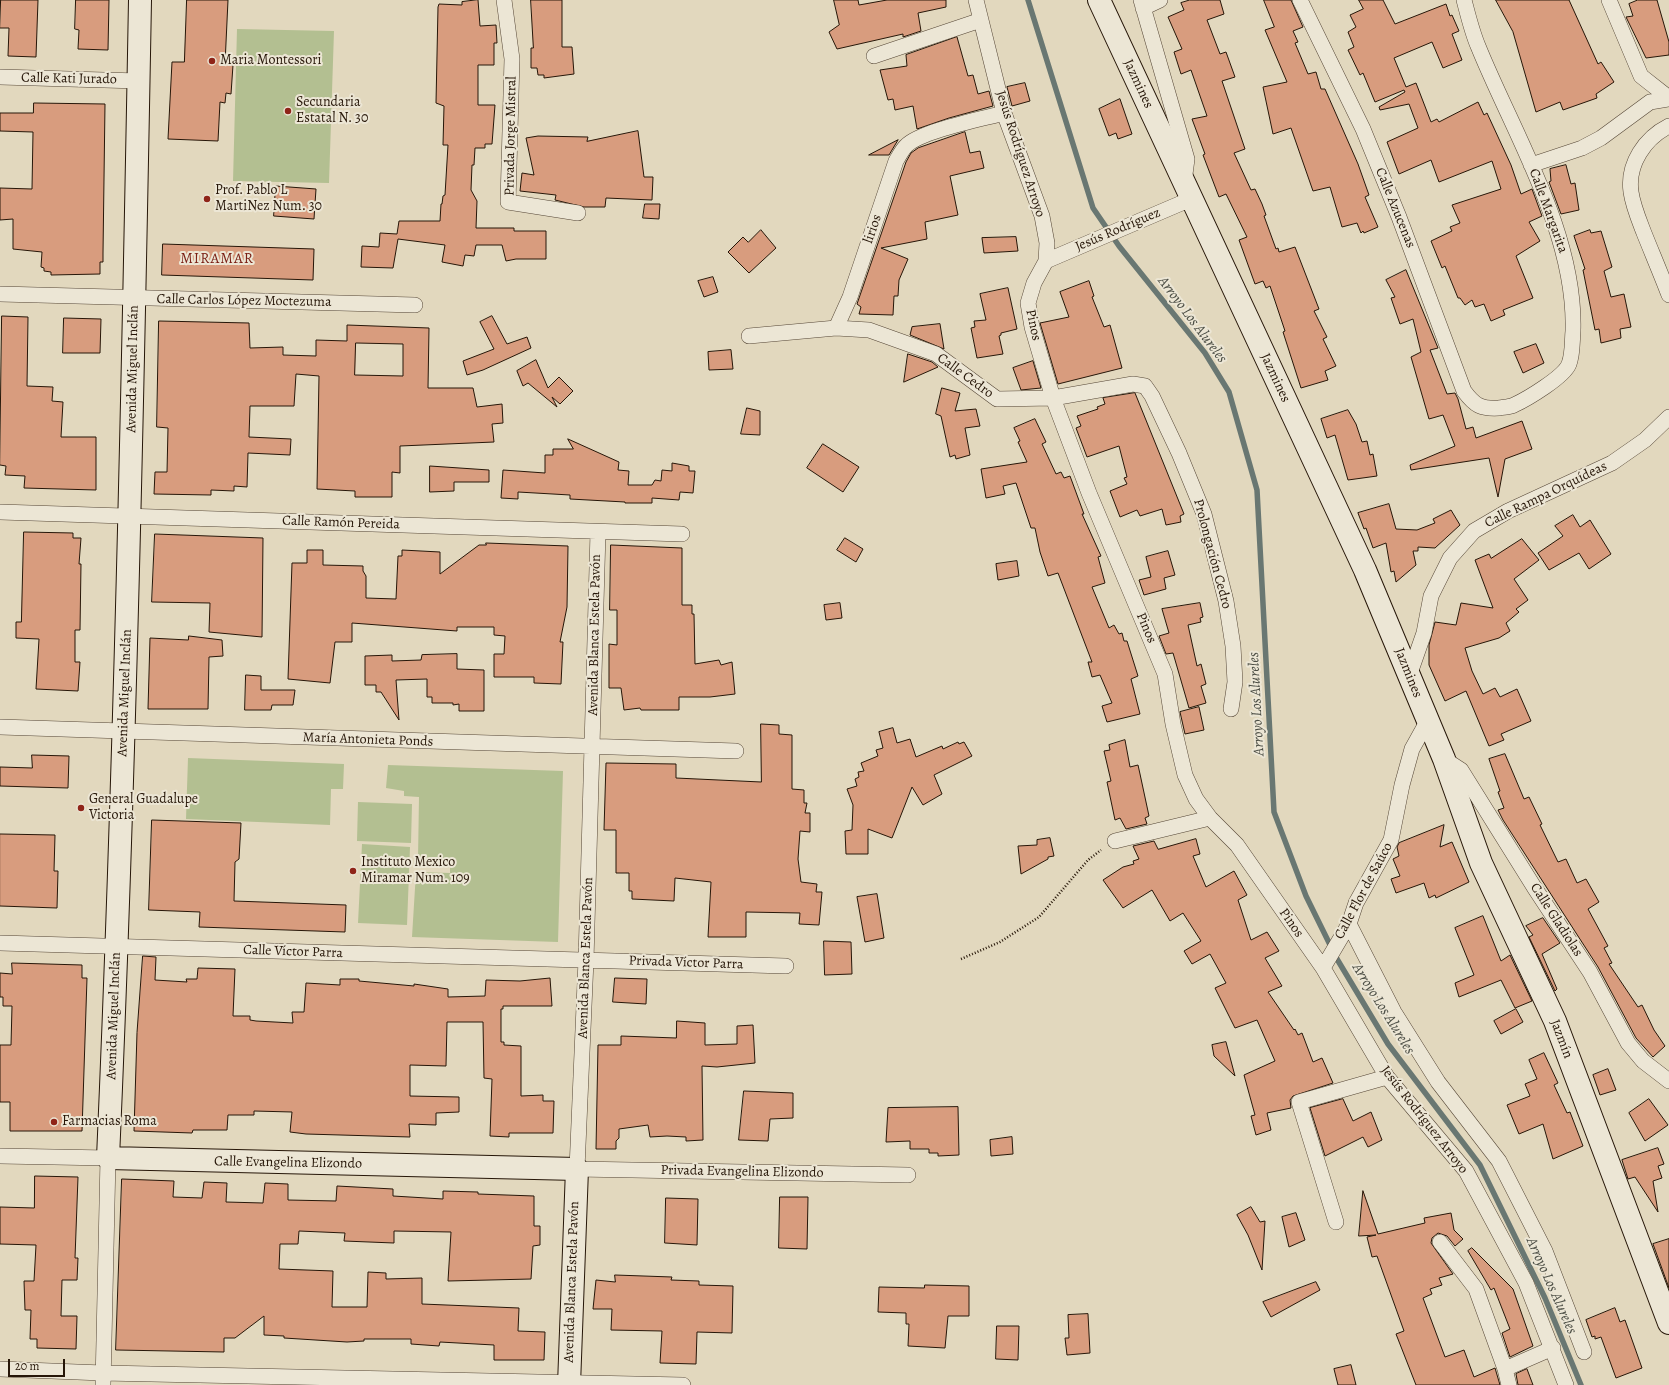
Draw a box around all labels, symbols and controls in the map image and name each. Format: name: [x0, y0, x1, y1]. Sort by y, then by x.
place label: Maria Montessori: [220, 53, 321, 69]
marker: Maria Montessori: [207, 56, 217, 66]
street label: Jazmines: [1119, 57, 1157, 111]
street label: Calle Kati Jurado: [21, 70, 117, 88]
street label: Privada Jorge Mistral: [502, 76, 520, 196]
street label: Jesús Rodríguez Arroyo: [992, 89, 1048, 219]
place label: Secundaria Estatal N. 30: [296, 95, 368, 128]
marker: Secundaria Estatal N. 30: [283, 106, 293, 116]
street label: Calle Azucenas: [1371, 165, 1419, 251]
street label: Calle Margarita: [1525, 167, 1571, 255]
place label: Prof. Pablo L MartiNez Num. 30: [215, 183, 322, 216]
marker: Prof. Pablo L MartiNez Num. 30: [202, 194, 212, 204]
street label: Jesús Rodríguez: [1073, 204, 1163, 256]
street label: lirios: [860, 212, 886, 246]
district label: MIRAMAR: [180, 250, 254, 268]
water label: Arroyo Los Alureles: [1154, 273, 1230, 367]
street label: Calle Carlos López Moctezuma: [156, 291, 332, 311]
street label: Avenida Miguel Inclán: [123, 305, 143, 433]
street label: Pinos: [1021, 308, 1045, 342]
street label: Calle Cedro: [934, 350, 996, 402]
street label: Jazmines: [1256, 351, 1294, 405]
street label: Calle Rampa Orquídeas: [1482, 458, 1610, 532]
street label: Prolongación Cedro: [1189, 497, 1235, 611]
street label: Calle Ramón Pereida: [282, 513, 400, 533]
street label: Avenida Blanca Estela Pavón: [585, 554, 605, 716]
street label: Pinos: [1132, 610, 1160, 646]
street label: Avenida Miguel Inclán: [114, 629, 136, 757]
street label: Jazmines: [1390, 646, 1426, 700]
water label: Arroyo Los Alureles: [1245, 652, 1269, 756]
street label: María Antonieta Ponds: [302, 729, 434, 751]
place label: General Guadalupe Victoria: [89, 792, 198, 824]
marker: General Guadalupe Victoria: [76, 803, 86, 813]
street label: Calle Flor de Saúco: [1331, 840, 1397, 942]
place label: Instituto Mexico Miramar Num. 109: [361, 855, 470, 888]
marker: Instituto Mexico Miramar Num. 109: [348, 866, 358, 876]
street label: Avenida Blanca Estela Pavón: [575, 877, 597, 1039]
street label: Calle Gladiolas: [1526, 880, 1586, 960]
street label: Pinos: [1275, 905, 1307, 941]
street label: Calle Víctor Parra: [243, 942, 343, 962]
street label: Avenida Miguel Inclán: [103, 952, 125, 1080]
street label: Privada Víctor Parra: [628, 953, 744, 973]
water label: Arroyo Los Alureles: [1348, 960, 1418, 1058]
street label: Jazmín: [1546, 1017, 1576, 1061]
street label: Jesús Rodríguez Arroyo: [1377, 1063, 1471, 1177]
place label: Farmacias Roma: [62, 1114, 157, 1130]
marker: Farmacias Roma: [49, 1117, 59, 1127]
street label: Calle Evangelina Elizondo: [214, 1153, 362, 1173]
street label: Privada Evangelina Elizondo: [660, 1162, 824, 1182]
street label: Avenida Blanca Estela Pavón: [561, 1201, 583, 1363]
water label: Arroyo Los Alureles: [1522, 1235, 1580, 1337]
scale bar: [10, 1351, 67, 1377]
text: 20 m: [15, 1358, 39, 1374]

